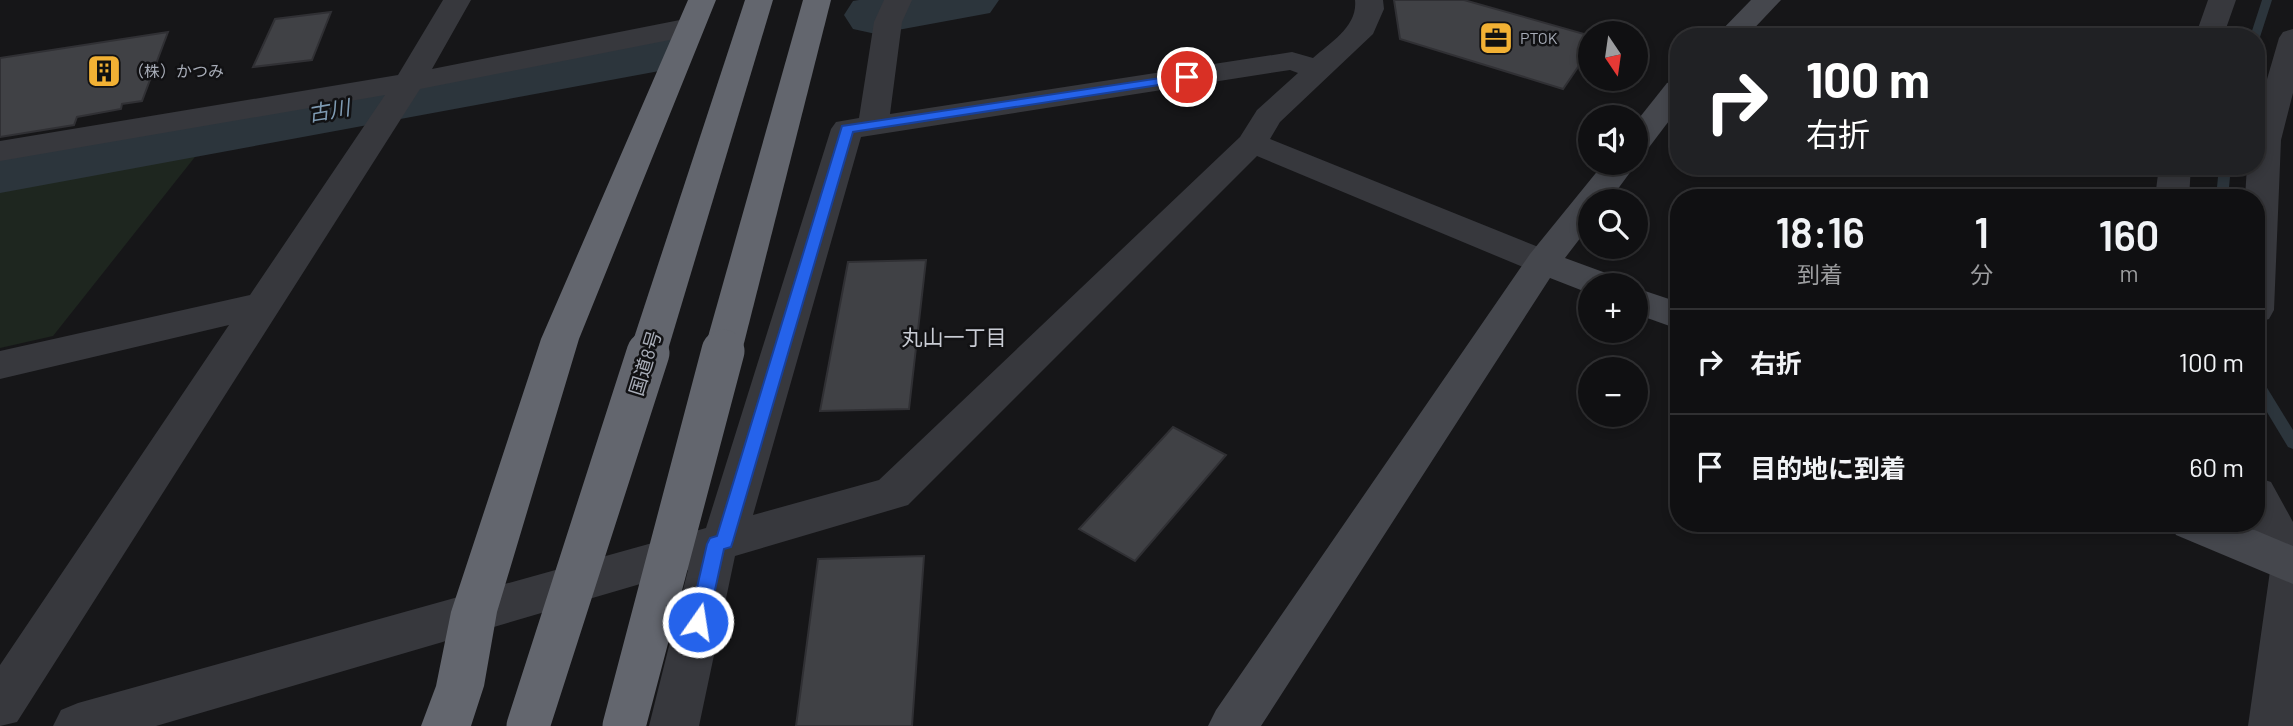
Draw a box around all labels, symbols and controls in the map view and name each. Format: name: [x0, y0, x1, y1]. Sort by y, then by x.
office icon: PTOK: [1477, 19, 1515, 57]
north arrow: [1578, 21, 1648, 91]
map controls: [1578, 21, 1648, 427]
place label: PTOK: [1520, 28, 1558, 47]
pin: [1157, 47, 1217, 107]
text: 100 m: [1806, 49, 1930, 108]
building icon: （株）かつみ: [85, 52, 123, 90]
icon: right: [1691, 56, 1782, 147]
icon: arrive: [1168, 58, 1206, 96]
place label: （株）かつみ: [128, 61, 224, 80]
water label: 古川: [306, 93, 354, 125]
button: sound: [1578, 105, 1648, 175]
text: 右折: [1806, 114, 1870, 152]
button: search: [1578, 189, 1648, 259]
text: 18:16: [1775, 206, 1865, 256]
text: 1: [1974, 206, 1989, 256]
text: 160: [2099, 209, 2159, 259]
text: m: [2120, 259, 2139, 287]
text: 到着: [1797, 260, 1843, 288]
text: 分: [1970, 260, 1993, 288]
button: +: [1578, 273, 1648, 343]
district label: 丸山一丁目: [902, 324, 1007, 349]
street label: 国道8号: [624, 328, 665, 398]
icon: right: [1691, 343, 1729, 381]
text: 100 m: [2179, 346, 2244, 377]
text: 右折: [1750, 347, 1802, 378]
button: −: [1578, 357, 1648, 427]
icon: arrive: [1691, 448, 1729, 486]
text: 60 m: [2189, 451, 2244, 482]
text: 目的地に到着: [1750, 452, 1906, 483]
position arrow: [661, 585, 735, 659]

